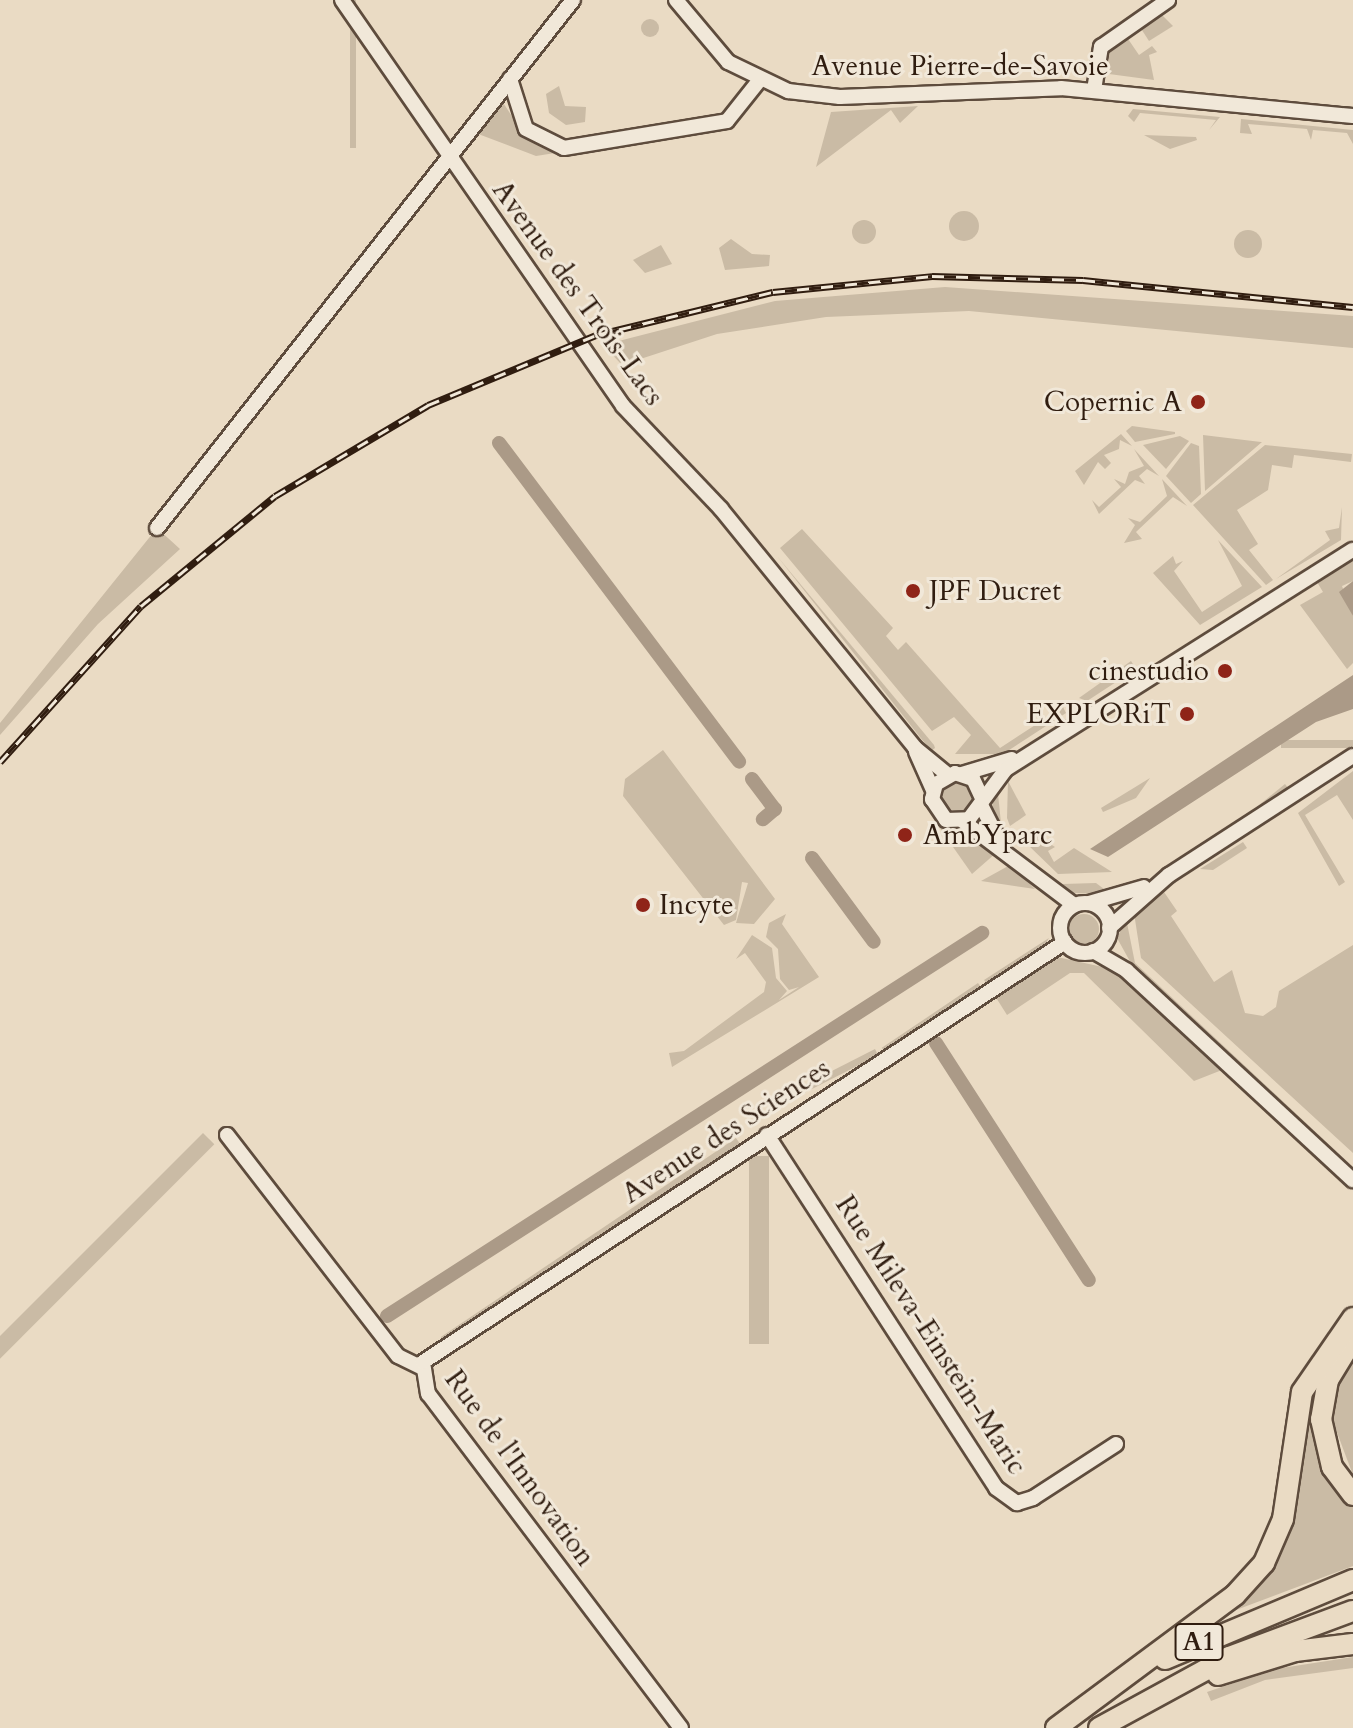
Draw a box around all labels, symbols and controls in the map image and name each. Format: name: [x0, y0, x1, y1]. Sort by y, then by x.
street label: Avenue Pierre-de-Savoie: [811, 49, 1109, 83]
street label: Avenue des Trois-Lacs: [485, 174, 671, 412]
place label: Copernic A: [1044, 385, 1182, 419]
marker: Copernic A: [1189, 393, 1207, 411]
place label: JPF Ducret: [929, 574, 1061, 608]
marker: JPF Ducret: [904, 582, 922, 600]
place label: cinestudio: [1088, 654, 1209, 688]
marker: cinestudio: [1216, 662, 1234, 680]
place label: EXPLORiT: [1026, 697, 1171, 731]
marker: EXPLORiT: [1178, 705, 1196, 723]
place label: AmbYparc: [923, 818, 1052, 852]
marker: AmbYparc: [894, 824, 916, 846]
place label: Incyte: [659, 888, 734, 922]
marker: Incyte: [634, 896, 652, 914]
street label: Avenue des Sciences: [616, 1051, 836, 1211]
street label: Rue Mileva-Einstein-Maric: [828, 1189, 1034, 1481]
street label: Rue de l'Innovation: [438, 1363, 602, 1573]
road number: A1: [1173, 1620, 1225, 1664]

